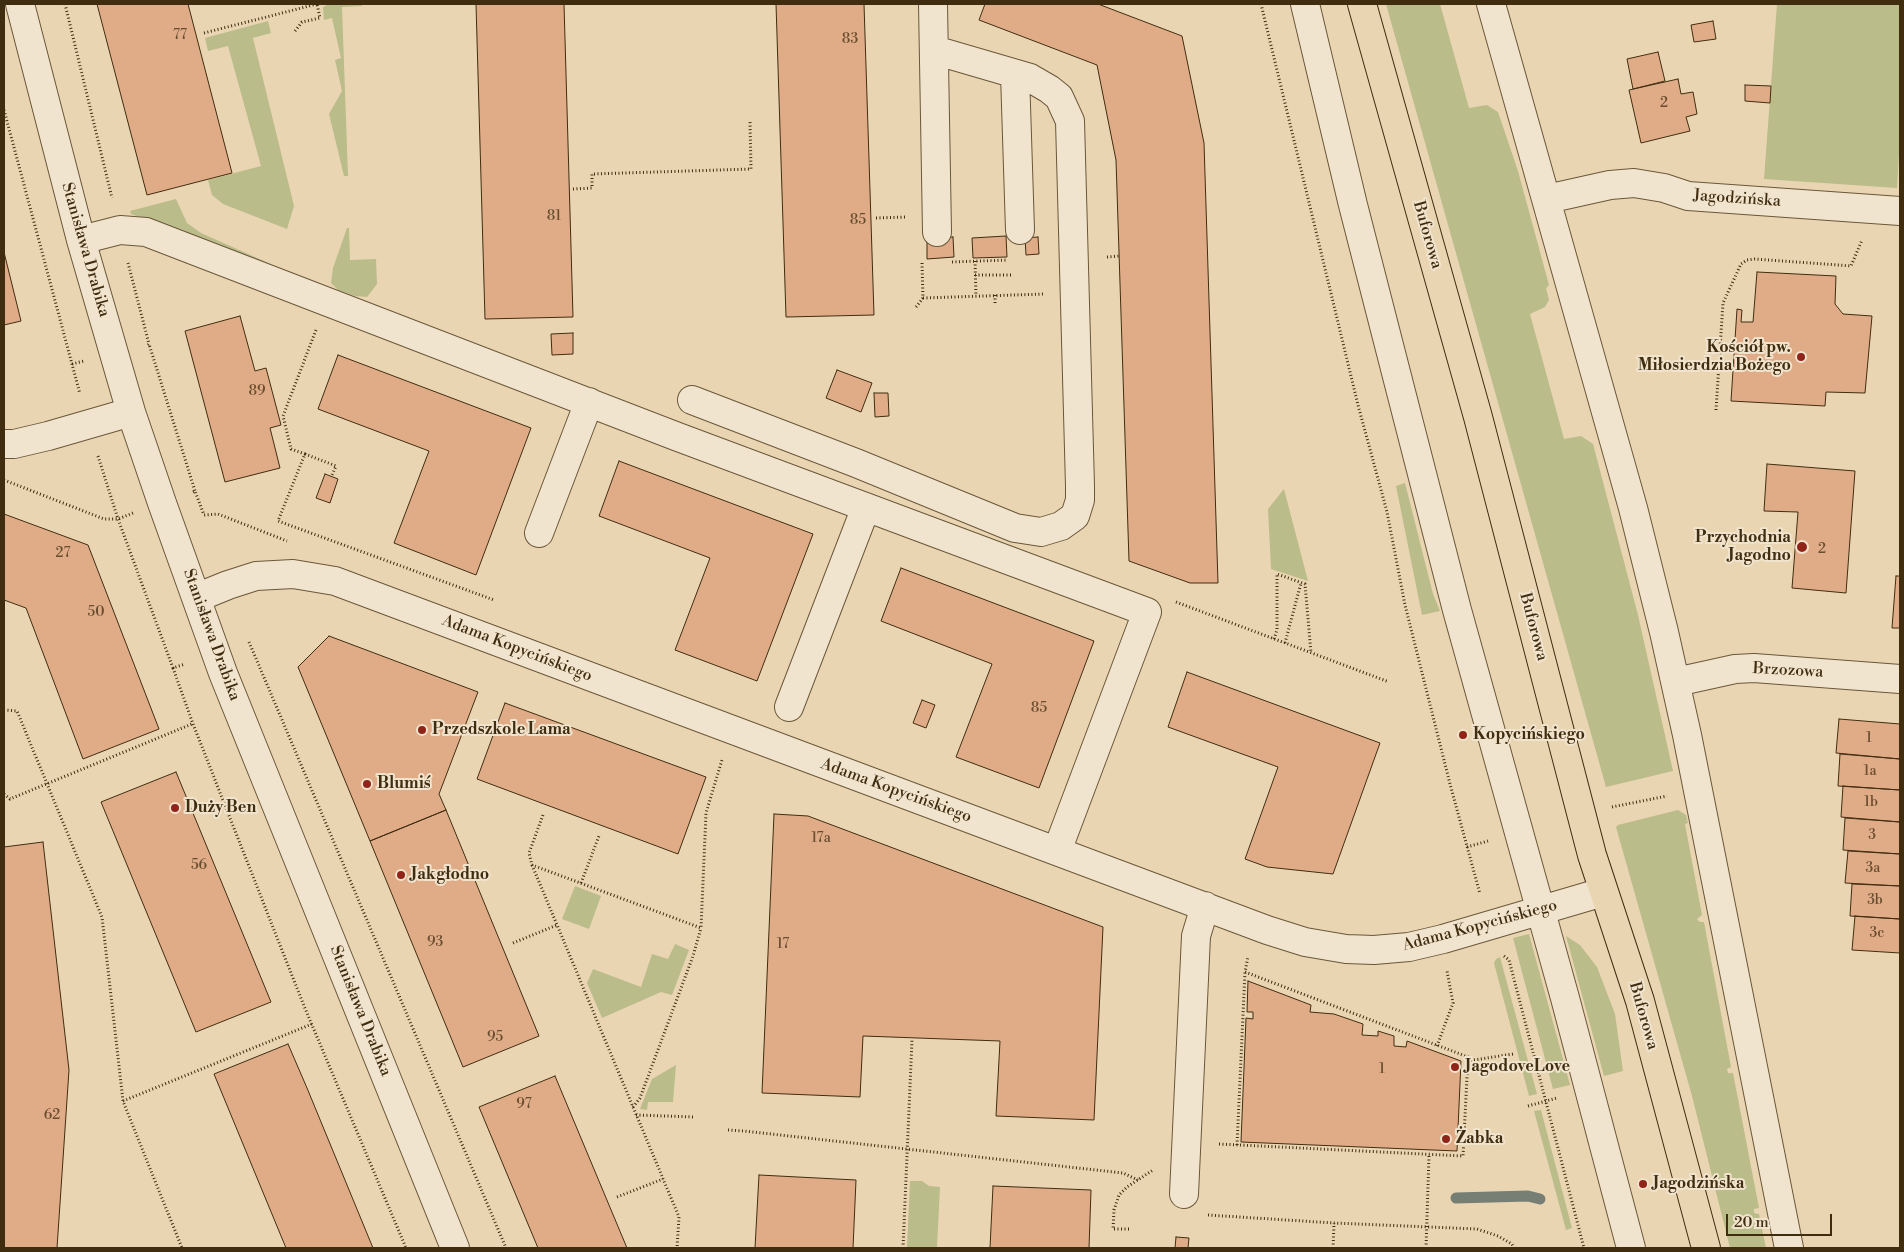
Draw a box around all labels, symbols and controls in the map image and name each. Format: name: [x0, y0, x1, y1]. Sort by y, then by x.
house number: 77: [173, 28, 187, 44]
house number: 83: [842, 32, 858, 48]
house number: 2: [1660, 96, 1668, 112]
street label: Stanisława Drabika: [57, 181, 113, 319]
street label: Jagodzińska: [1693, 186, 1781, 212]
street label: Buforowa: [1408, 199, 1446, 271]
house number: 81: [547, 209, 561, 225]
house number: 85: [850, 213, 866, 229]
place label: Kościół pw. Miłosierdzia Bożego: [1638, 338, 1791, 376]
marker: Kościół pw. Miłosierdzia Bożego: [1795, 351, 1807, 363]
house number: 89: [248, 384, 266, 400]
place label: Przychodnia Jagodno: [1695, 528, 1791, 566]
marker: Przychodnia Jagodno: [1795, 540, 1809, 554]
house number: 2: [1818, 542, 1826, 558]
house number: 27: [56, 546, 70, 562]
street label: Stanisława Drabika: [178, 566, 244, 704]
street label: Buforowa: [1515, 591, 1551, 663]
house number: 50: [88, 605, 104, 621]
street label: Adama Kopycińskiego: [439, 612, 595, 686]
street label: Brzozowa: [1752, 660, 1824, 682]
house number: 85: [1031, 701, 1047, 717]
place label: Przedszkole Lama: [432, 720, 571, 740]
marker: Przedszkole Lama: [416, 724, 428, 736]
place label: Kopycińskiego: [1473, 725, 1585, 745]
marker: Kopycińskiego: [1457, 729, 1469, 741]
house number: 1: [1866, 731, 1872, 747]
street label: Adama Kopycińskiego: [818, 755, 974, 827]
house number: 1a: [1863, 764, 1877, 780]
place label: Blumiś: [377, 774, 431, 794]
marker: Blumiś: [361, 778, 373, 790]
house number: 1b: [1864, 795, 1878, 811]
place label: Duży Ben: [185, 798, 256, 818]
marker: Duży Ben: [169, 802, 181, 814]
house number: 3: [1868, 828, 1876, 844]
house number: 17a: [811, 831, 831, 847]
house number: 56: [191, 858, 207, 874]
house number: 3a: [1866, 861, 1880, 877]
place label: Jakgłodno: [411, 865, 489, 885]
marker: Jakgłodno: [395, 869, 407, 881]
house number: 3b: [1867, 893, 1883, 909]
street label: Adama Kopycińskiego: [1401, 896, 1559, 956]
house number: 3c: [1870, 926, 1884, 942]
house number: 93: [427, 935, 443, 951]
house number: 17: [777, 937, 789, 953]
street label: Stanisława Drabika: [325, 943, 395, 1079]
street label: Buforowa: [1624, 980, 1662, 1052]
house number: 95: [487, 1030, 503, 1046]
place label: JagodoveLove: [1465, 1057, 1570, 1077]
marker: JagodoveLove: [1449, 1061, 1461, 1073]
house number: 1: [1379, 1062, 1385, 1078]
house number: 97: [516, 1097, 532, 1113]
house number: 62: [44, 1108, 60, 1124]
place label: Żabka: [1456, 1129, 1503, 1149]
marker: Żabka: [1440, 1133, 1452, 1145]
place label: Jagodzińska: [1653, 1174, 1745, 1194]
marker: Jagodzińska: [1637, 1178, 1649, 1190]
scale bar: [1729, 1204, 1835, 1236]
text: 20 m: [1734, 1213, 1769, 1232]

